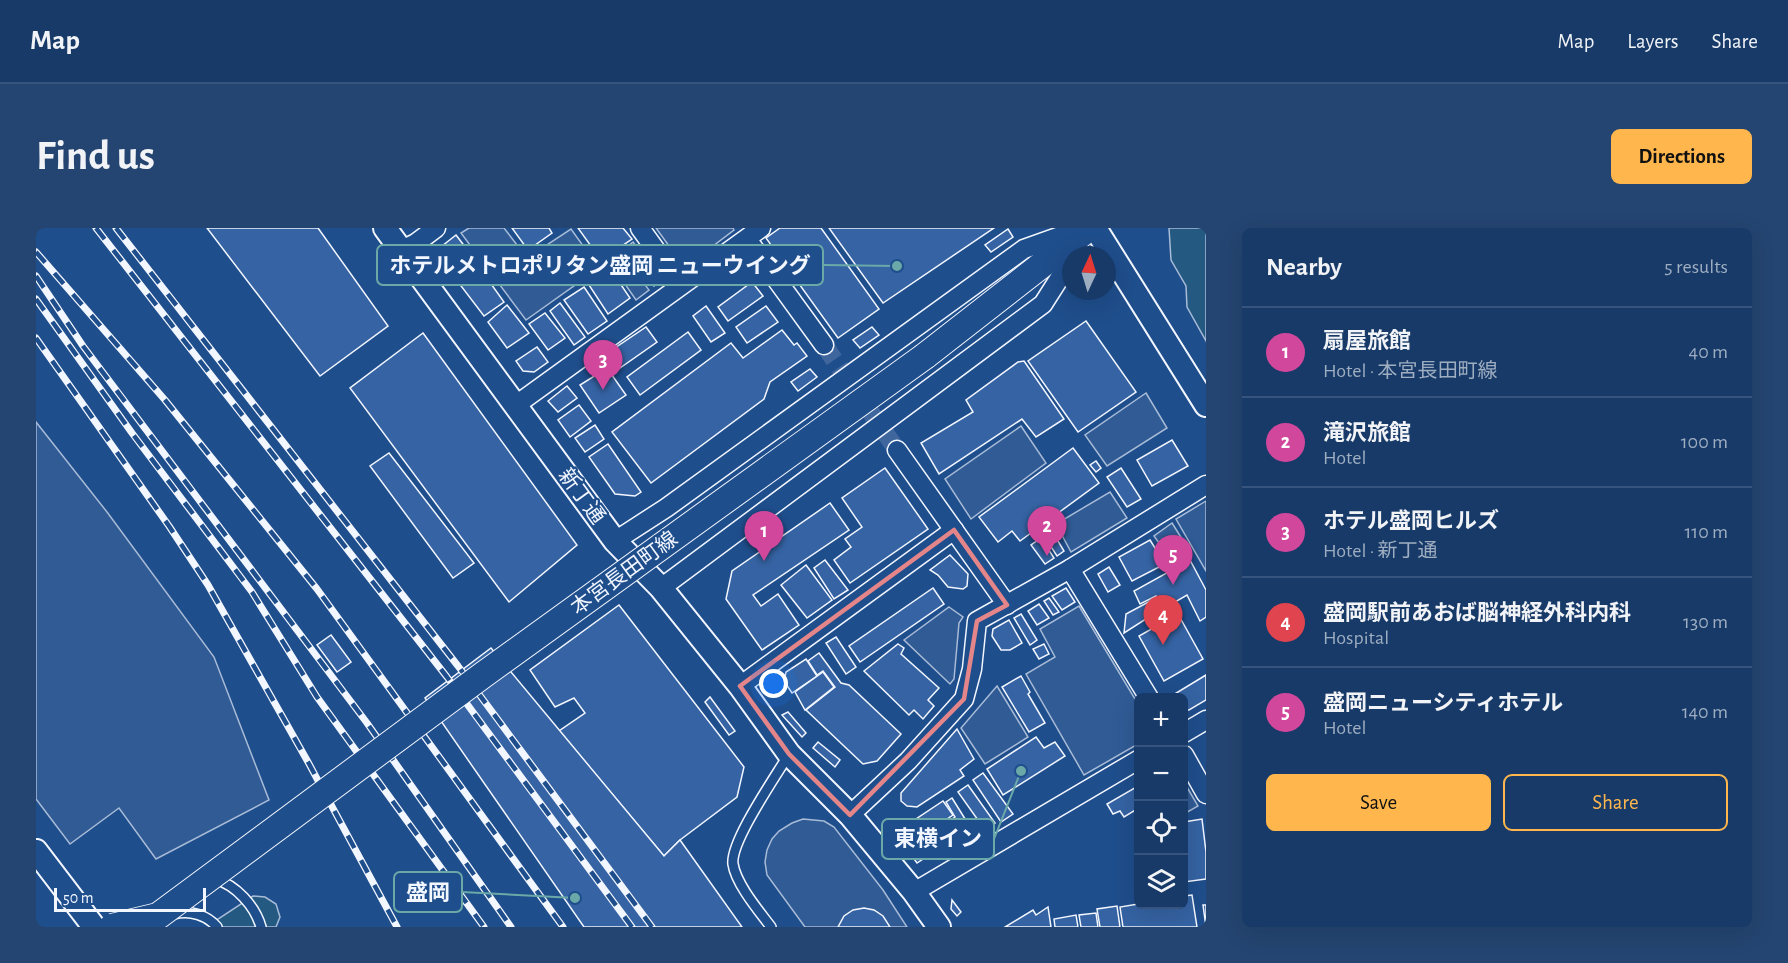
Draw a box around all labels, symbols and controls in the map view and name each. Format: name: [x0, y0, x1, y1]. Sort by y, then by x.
text: Map: [30, 27, 80, 55]
text: Map: [1558, 31, 1594, 52]
text: Layers: [1627, 31, 1678, 52]
text: Share: [1711, 31, 1758, 52]
button: Directions: [1611, 129, 1752, 184]
text: Find us: [36, 135, 155, 177]
callout: ホテルメトロポリタン盛岡 ニューウイング: [377, 245, 823, 285]
north arrow: [1062, 246, 1116, 300]
text: ホテルメトロポリタン盛岡 ニューウイング: [389, 253, 811, 277]
text: Nearby: [1266, 254, 1342, 280]
text: 5 results: [1664, 257, 1728, 277]
text: 扇屋旅館: [1323, 330, 1411, 352]
pin: 3: [584, 340, 622, 390]
text: 1: [1282, 342, 1289, 362]
text: 40 m: [1689, 342, 1728, 362]
text: Hotel · 本宮長田町線: [1323, 361, 1498, 381]
text: 滝沢旅館: [1323, 422, 1411, 444]
text: 2: [1281, 432, 1290, 452]
text: 100 m: [1681, 432, 1728, 452]
text: Hotel: [1323, 448, 1366, 468]
street label: 新丁通: [555, 464, 609, 528]
pin: 2: [1028, 506, 1066, 556]
text: ホテル盛岡ヒルズ: [1323, 510, 1499, 532]
pin: 1: [744, 512, 784, 561]
text: 3: [1281, 522, 1290, 542]
text: 110 m: [1684, 522, 1728, 542]
street label: 本宮長田町線: [567, 527, 681, 619]
pin: 5: [1154, 536, 1192, 585]
text: Hotel · 新丁通: [1323, 541, 1438, 561]
pin: 4: [1144, 596, 1182, 645]
text: 盛岡駅前あおば脳神経外科内科: [1323, 602, 1631, 624]
text: 4: [1280, 612, 1291, 632]
text: 130 m: [1683, 612, 1728, 632]
text: Hospital: [1323, 628, 1389, 648]
your location: [759, 669, 788, 698]
text: 盛岡ニューシティホテル: [1323, 692, 1563, 714]
map controls: [1134, 693, 1188, 909]
button: +: [1134, 693, 1188, 747]
text: 5: [1281, 702, 1290, 722]
text: 140 m: [1682, 702, 1728, 722]
text: Hotel: [1323, 718, 1366, 738]
button: −: [1134, 747, 1188, 801]
button: Save: [1266, 774, 1491, 831]
button: Share: [1503, 774, 1728, 831]
button: locate: [1134, 801, 1188, 855]
callout: 東横イン: [882, 819, 994, 859]
text: 東横イン: [894, 827, 982, 850]
button: layers: [1134, 855, 1188, 909]
callout: 盛岡: [394, 872, 462, 912]
text: 盛岡: [406, 881, 450, 904]
scale bar: [54, 885, 206, 912]
text: 50 m: [63, 890, 94, 906]

